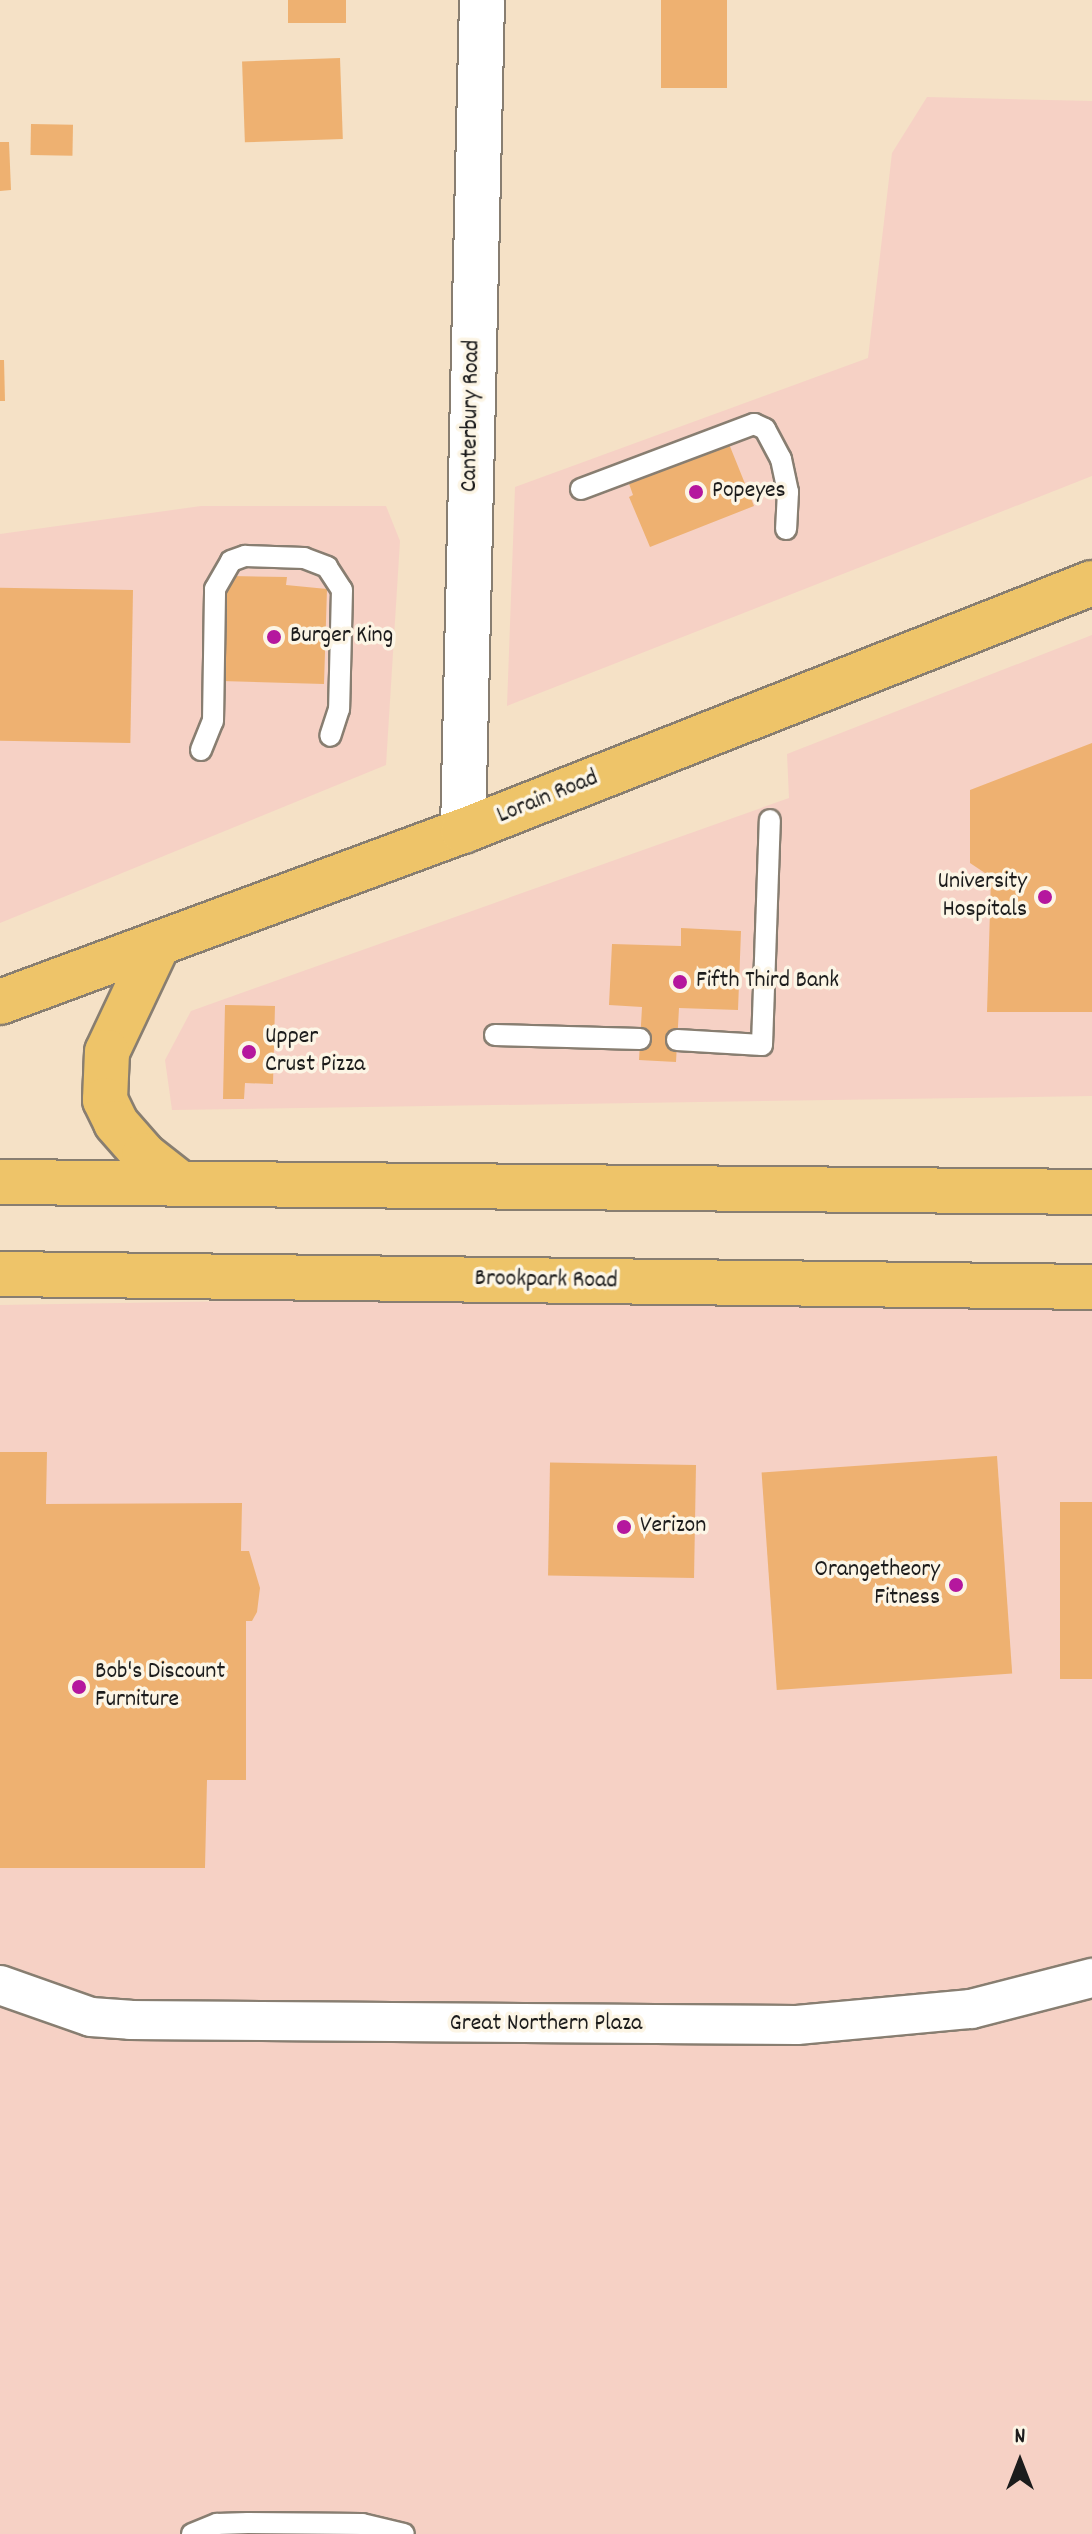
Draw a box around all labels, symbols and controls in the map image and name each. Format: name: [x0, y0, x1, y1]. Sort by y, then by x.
street label: Canterbury Road: [456, 340, 488, 492]
place label: Popeyes: [712, 478, 786, 506]
marker: Popeyes: [687, 483, 705, 501]
place label: Burger King: [290, 623, 393, 651]
marker: Burger King: [265, 628, 283, 646]
street label: Lorain Road: [493, 765, 603, 831]
place label: University Hospitals: [937, 869, 1027, 925]
marker: University Hospitals: [1034, 886, 1056, 908]
place label: Fifth Third Bank: [696, 968, 839, 996]
marker: Fifth Third Bank: [671, 973, 689, 991]
place label: Upper Crust Pizza: [265, 1024, 365, 1080]
marker: Upper Crust Pizza: [240, 1043, 258, 1061]
street label: Brookpark Road: [474, 1265, 618, 1297]
place label: Verizon: [640, 1513, 706, 1541]
marker: Verizon: [615, 1518, 633, 1536]
place label: Orangetheory Fitness: [814, 1557, 940, 1613]
marker: Orangetheory Fitness: [947, 1576, 965, 1594]
place label: Bob's Discount Furniture: [95, 1659, 225, 1715]
marker: Bob's Discount Furniture: [70, 1678, 88, 1696]
street label: Great Northern Plaza: [450, 2011, 642, 2039]
north arrow: [980, 2422, 1060, 2502]
text: N: [1015, 2422, 1025, 2453]

